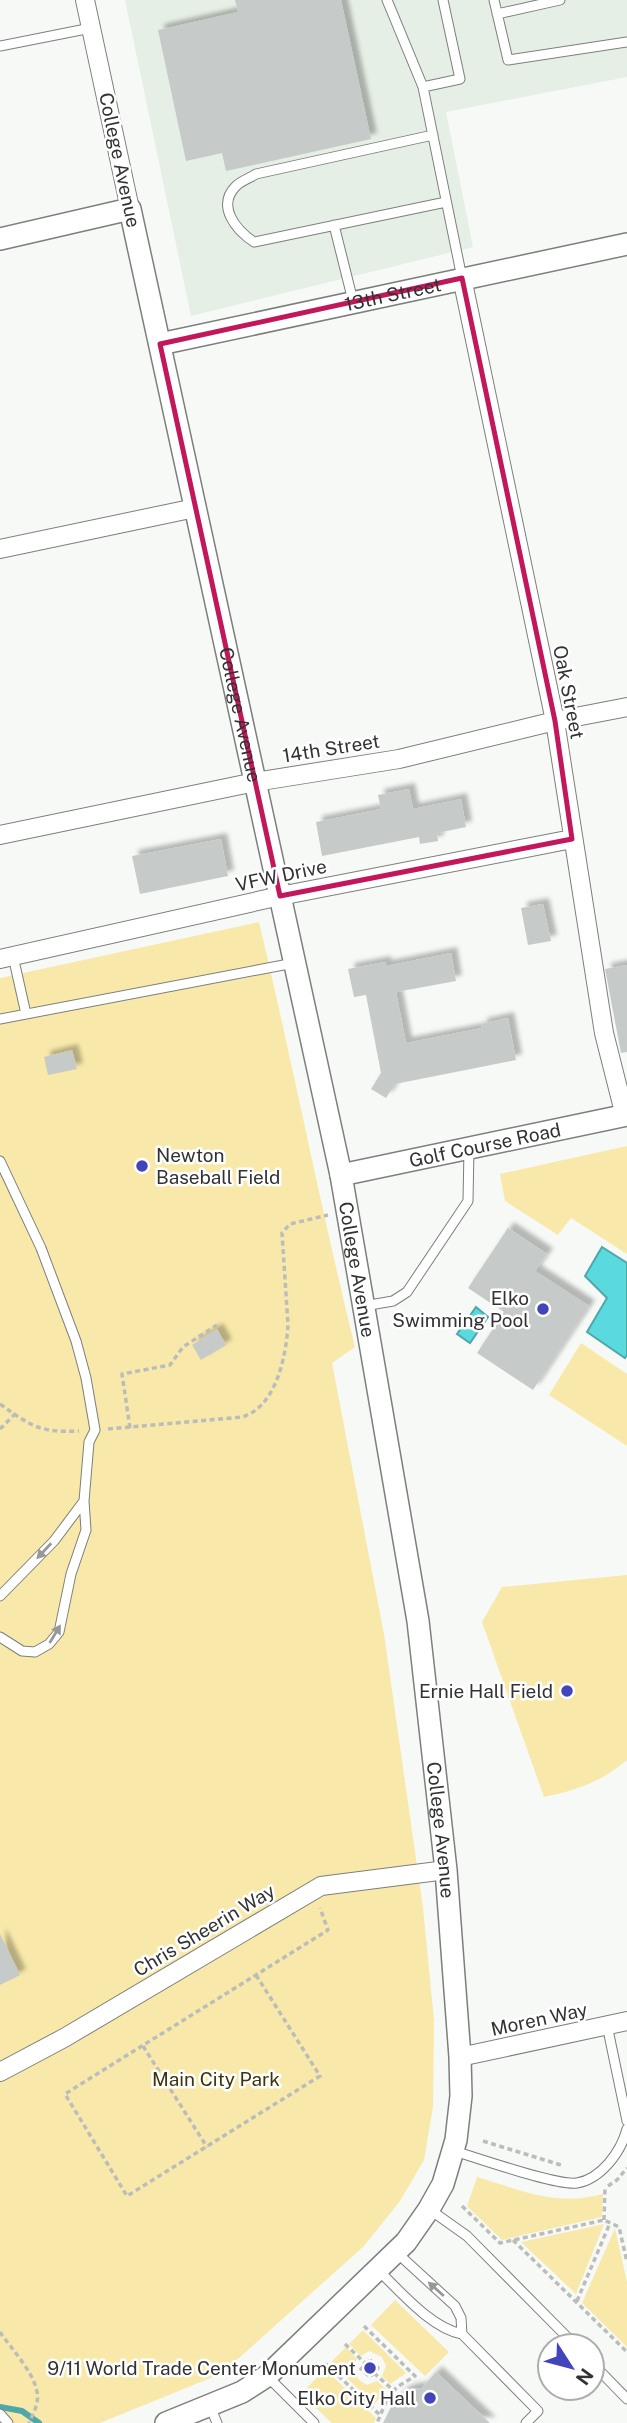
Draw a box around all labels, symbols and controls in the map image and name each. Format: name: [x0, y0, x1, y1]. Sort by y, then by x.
street label: College Avenue: [95, 91, 145, 229]
street label: 13th Street: [342, 273, 443, 315]
street label: Oak Street: [549, 643, 589, 741]
street label: College Avenue: [215, 645, 266, 784]
street label: 14th Street: [281, 729, 381, 767]
street label: VFW Drive: [233, 855, 329, 895]
street label: Golf Course Road: [407, 1118, 563, 1171]
place label: Newton Baseball Field: [156, 1144, 280, 1188]
marker: Newton Baseball Field: [134, 1158, 150, 1174]
street label: College Avenue: [335, 1200, 380, 1339]
place label: Elko Swimming Pool: [392, 1287, 529, 1331]
marker: Elko Swimming Pool: [535, 1301, 551, 1317]
one-way arrow: [36, 1542, 53, 1559]
one-way arrow: [49, 1624, 61, 1643]
place label: Ernie Hall Field: [419, 1680, 553, 1702]
marker: Ernie Hall Field: [559, 1683, 575, 1699]
street label: College Avenue: [423, 1760, 459, 1899]
street label: Chris Sheerin Way: [130, 1879, 278, 1981]
street label: Moren Way: [489, 1998, 589, 2040]
park label: Main City Park: [152, 2068, 280, 2090]
one-way arrow: [427, 2281, 445, 2297]
north arrow: [536, 2332, 606, 2402]
place label: 9/11 World Trade Center Monument: [47, 2357, 356, 2379]
marker: 9/11 World Trade Center Monument: [362, 2360, 378, 2376]
text: N: [571, 2365, 598, 2389]
place label: Elko City Hall: [297, 2387, 416, 2409]
marker: Elko City Hall: [422, 2390, 438, 2406]

